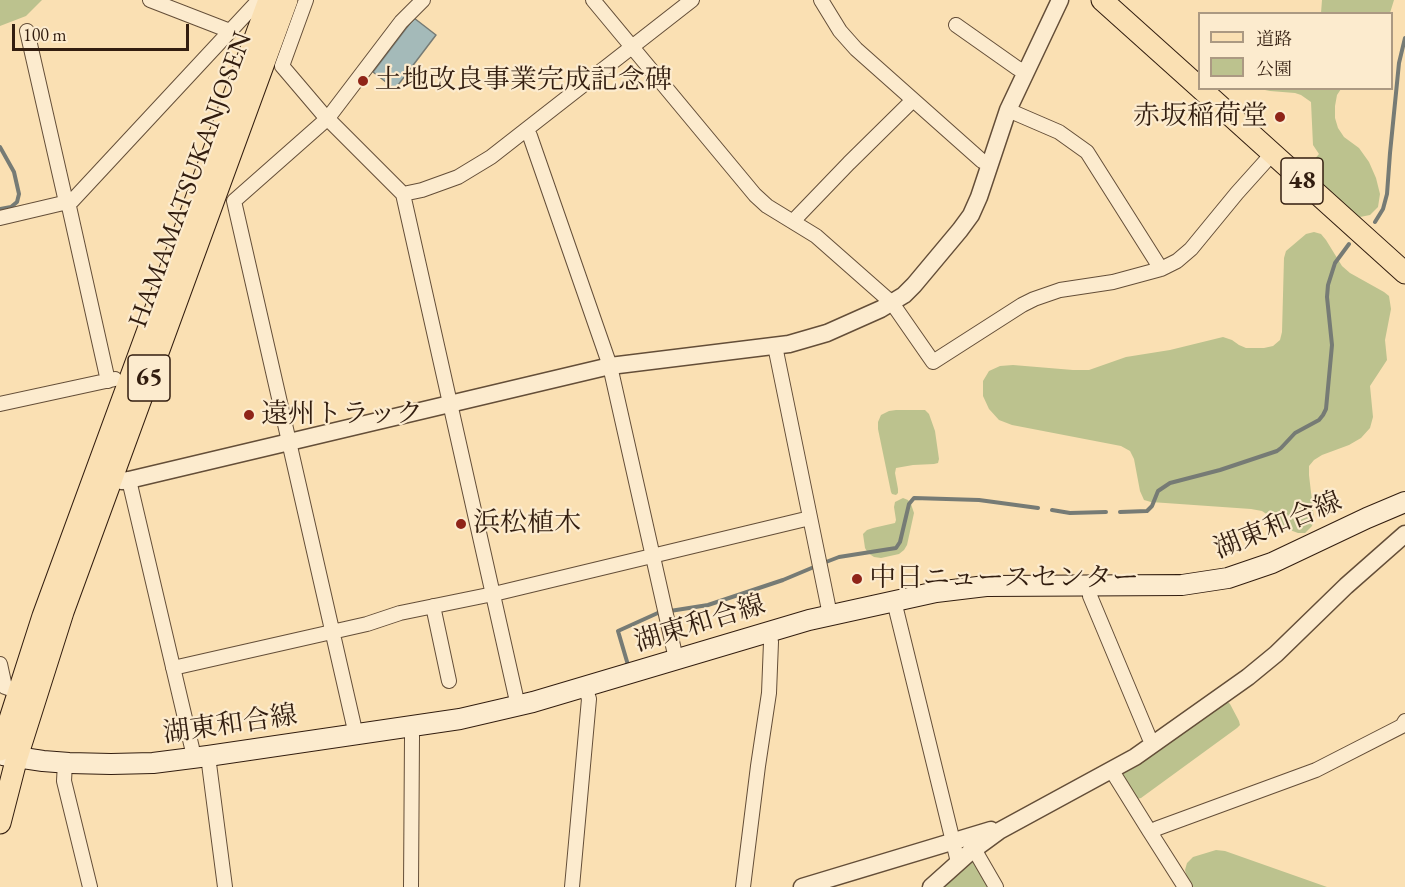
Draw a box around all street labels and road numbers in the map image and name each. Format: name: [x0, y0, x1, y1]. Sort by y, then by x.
street label: HAMAMATSUKANJOSEN: [122, 28, 260, 332]
road number: 48: [1281, 158, 1323, 204]
road number: 65: [128, 355, 170, 401]
street label: 湖東和合線: [1209, 486, 1347, 566]
street label: 湖東和合線: [631, 589, 769, 659]
street label: 湖東和合線: [161, 700, 299, 750]

